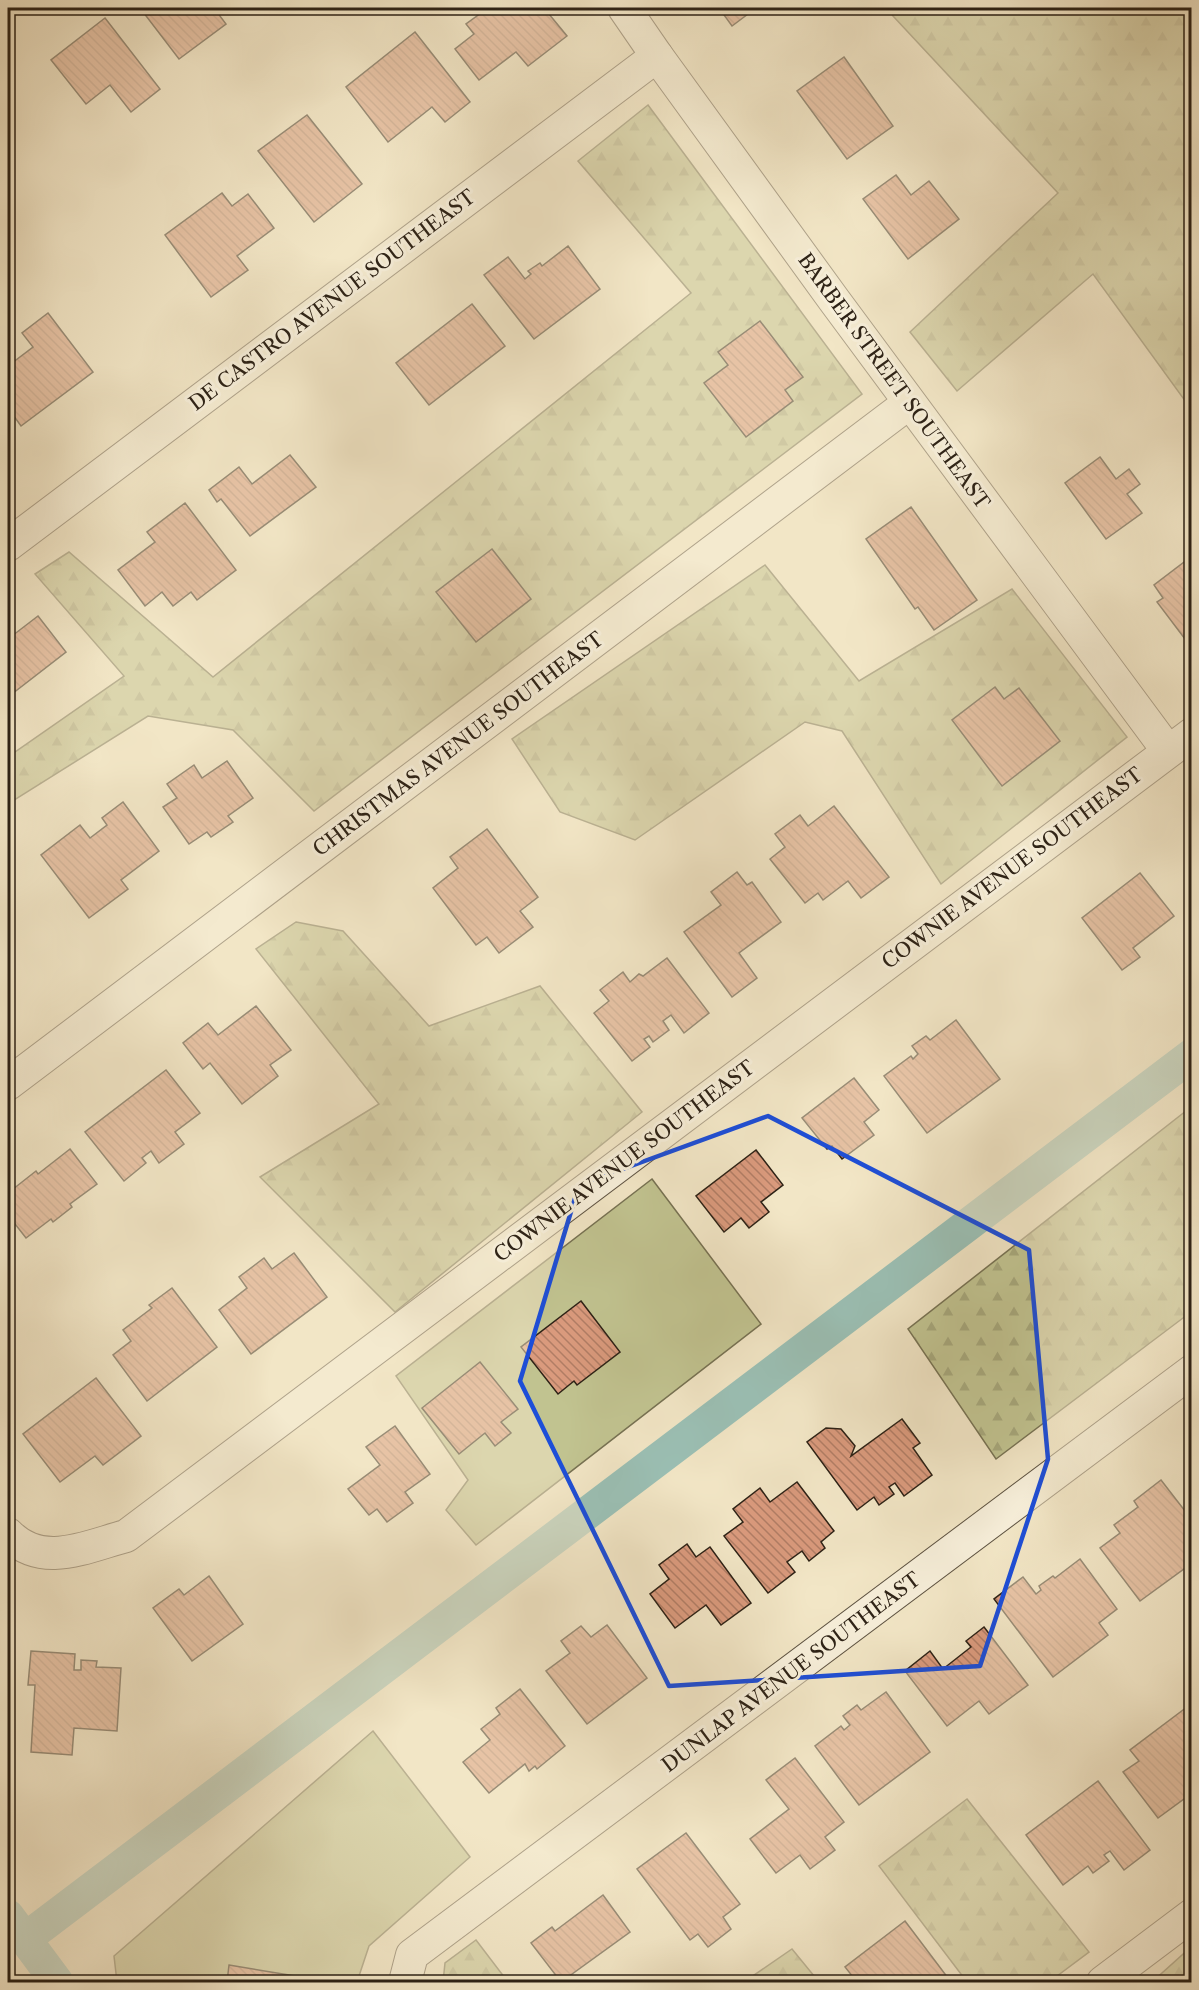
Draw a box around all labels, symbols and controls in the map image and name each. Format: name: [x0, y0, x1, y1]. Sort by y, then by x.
street label: DE CASTRO AVENUE SOUTHEAST: [184, 185, 480, 415]
street label: BARBER STREET SOUTHEAST: [793, 248, 995, 514]
street label: CHRISTMAS AVENUE SOUTHEAST: [308, 627, 608, 861]
street label: COWNIE AVENUE SOUTHEAST: [877, 762, 1147, 974]
street label: COWNIE AVENUE SOUTHEAST: [489, 1055, 759, 1267]
street label: DUNLAP AVENUE SOUTHEAST: [657, 1567, 925, 1777]

